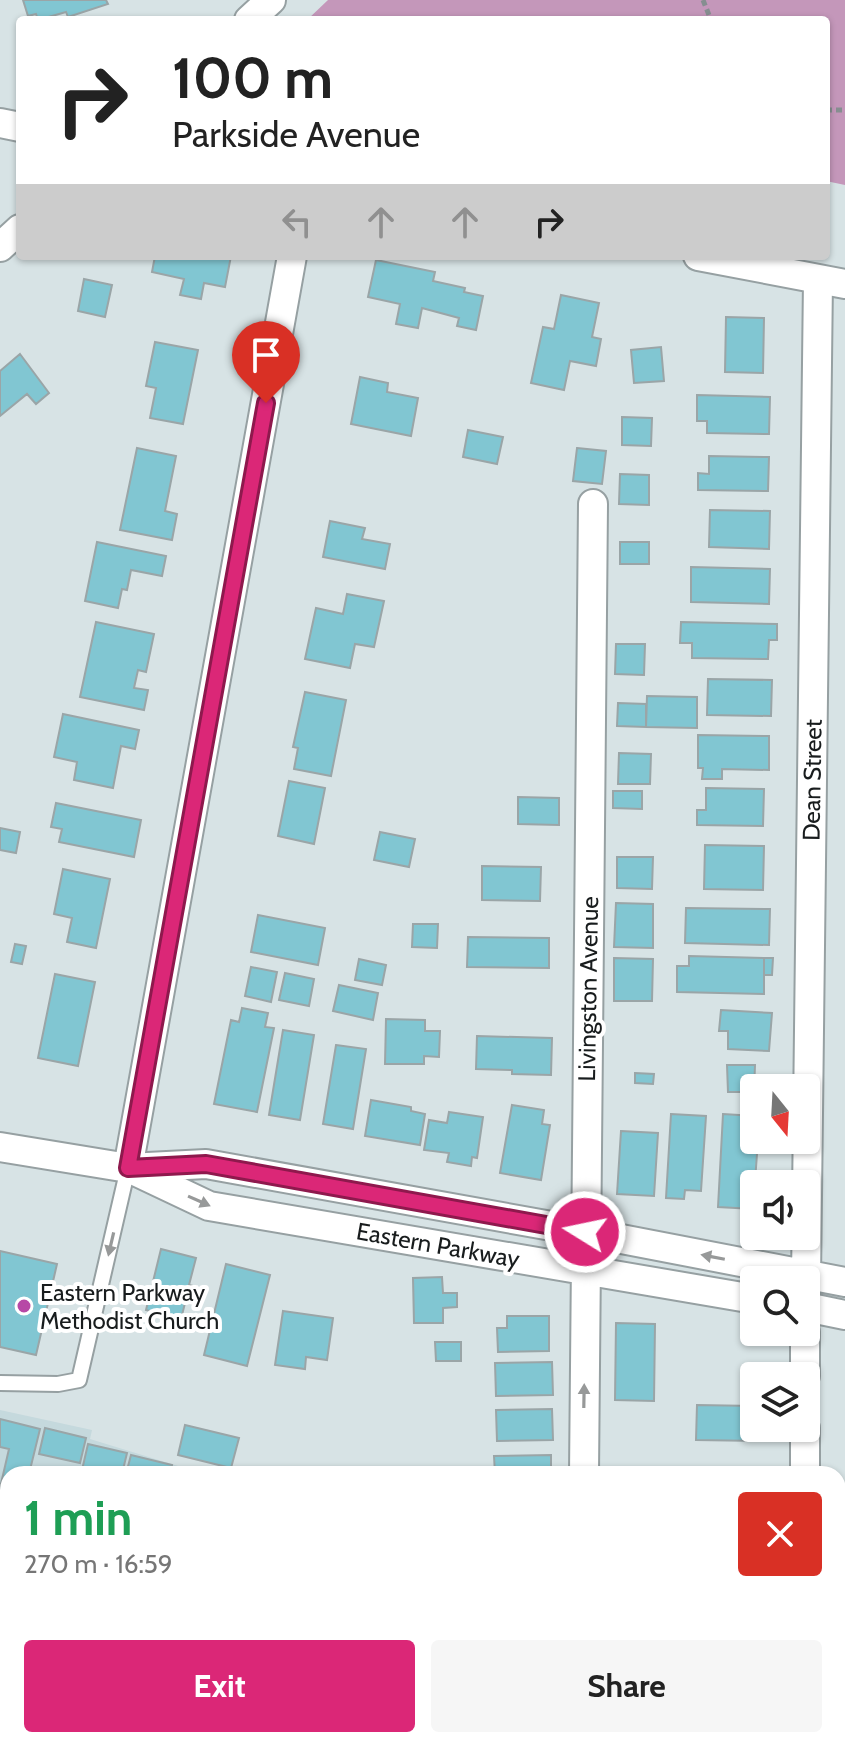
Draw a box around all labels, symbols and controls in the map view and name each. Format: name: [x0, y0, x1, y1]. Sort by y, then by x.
text: 100 m: [172, 44, 333, 112]
icon: right: [40, 48, 144, 152]
text: Parkside Avenue: [172, 112, 420, 156]
icon: left: [275, 200, 319, 244]
icon: ahead: [359, 200, 403, 244]
icon: ahead: [443, 200, 487, 244]
icon: right: [527, 200, 571, 244]
pin: [232, 321, 300, 403]
icon: arrive: [244, 333, 288, 377]
street label: Dean Street: [796, 719, 828, 841]
street label: Livingston Avenue: [572, 896, 604, 1082]
north arrow: [740, 1074, 820, 1154]
map controls: [740, 1074, 820, 1442]
button: sound: [740, 1170, 820, 1250]
position arrow: [543, 1190, 627, 1274]
one-way arrow: [187, 1194, 211, 1207]
street label: Eastern Parkway: [354, 1216, 522, 1274]
one-way arrow: [104, 1232, 117, 1257]
one-way arrow: [701, 1250, 726, 1262]
button: search: [740, 1266, 820, 1346]
place label: Eastern Parkway Methodist Church: [40, 1278, 219, 1335]
marker: Eastern Parkway Methodist Church: [15, 1297, 33, 1315]
button: layers: [740, 1362, 820, 1442]
one-way arrow: [578, 1383, 591, 1408]
text: 1 min: [24, 1489, 132, 1547]
button: close: [738, 1492, 822, 1576]
text: 270 m · 16:59: [24, 1548, 173, 1580]
button: Exit: [24, 1640, 415, 1732]
button: Share: [431, 1640, 822, 1732]

